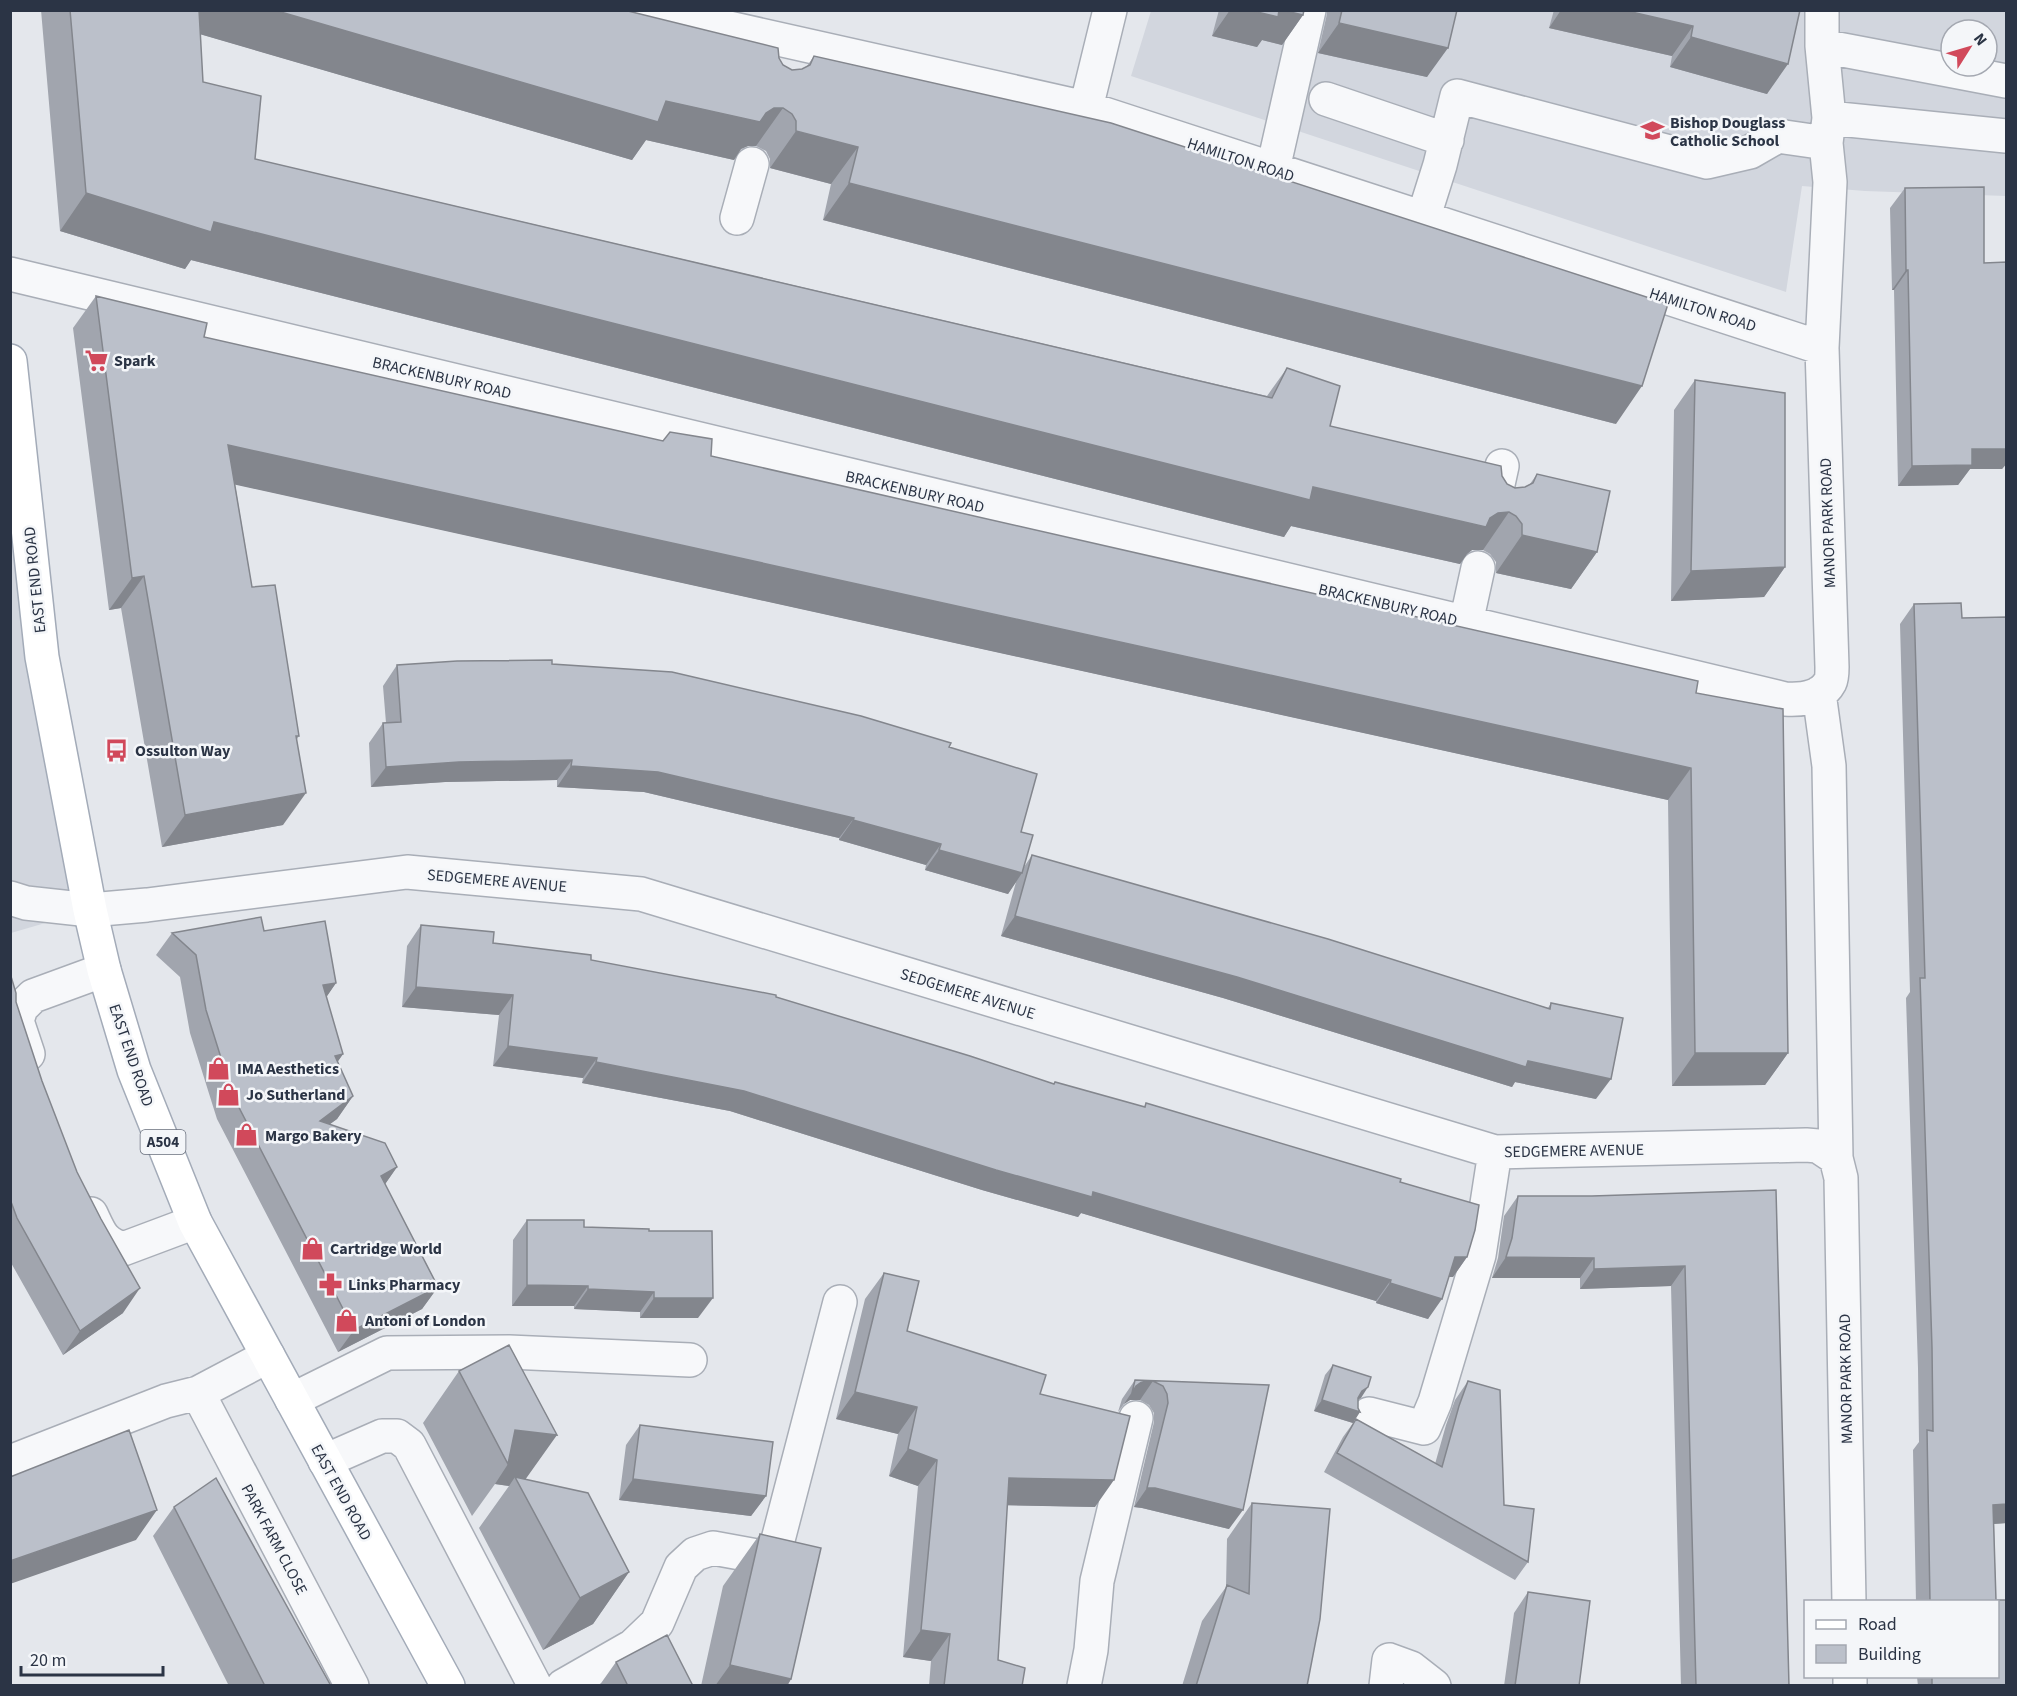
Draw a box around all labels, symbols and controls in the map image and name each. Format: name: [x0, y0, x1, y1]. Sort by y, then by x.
north arrow: [1939, 18, 1999, 78]
text: N: [1968, 29, 1992, 50]
place label: Bishop Douglass Catholic School: [1670, 112, 1785, 152]
school or university icon: Bishop Douglass Catholic School: [1639, 118, 1665, 144]
street label: HAMILTON ROAD: [1184, 132, 1297, 188]
street label: HAMILTON ROAD: [1646, 282, 1759, 338]
supermarket icon: Spark: [83, 347, 109, 373]
place label: Spark: [114, 350, 156, 372]
street label: BRACKENBURY ROAD: [370, 351, 514, 405]
street label: MANOR PARK ROAD: [1815, 457, 1841, 588]
street label: BRACKENBURY ROAD: [843, 465, 987, 519]
street label: EAST END ROAD: [18, 525, 52, 634]
street label: BRACKENBURY ROAD: [1316, 578, 1460, 632]
bus stop icon: Ossulton Way: [104, 737, 130, 763]
place label: Ossulton Way: [135, 740, 231, 762]
street label: SEDGEMERE AVENUE: [426, 864, 568, 898]
street label: SEDGEMERE AVENUE: [897, 963, 1038, 1025]
street label: EAST END ROAD: [103, 1001, 159, 1110]
shop icon: IMA Aesthetics: [206, 1055, 232, 1081]
place label: IMA Aesthetics: [237, 1058, 339, 1080]
shop icon: Jo Sutherland: [215, 1081, 241, 1107]
place label: Jo Sutherland: [246, 1084, 345, 1106]
shop icon: Margo Bakery: [234, 1122, 260, 1148]
place label: Margo Bakery: [265, 1125, 362, 1147]
road number: A504: [140, 1130, 186, 1154]
street label: SEDGEMERE AVENUE: [1504, 1139, 1644, 1163]
shop icon: Cartridge World: [299, 1235, 325, 1261]
place label: Cartridge World: [330, 1238, 442, 1260]
pharmacy icon: Links Pharmacy: [317, 1271, 343, 1297]
place label: Links Pharmacy: [348, 1274, 461, 1296]
shop icon: Antoni of London: [334, 1307, 360, 1333]
place label: Antoni of London: [364, 1310, 486, 1332]
street label: MANOR PARK ROAD: [1834, 1314, 1858, 1444]
street label: EAST END ROAD: [306, 1440, 377, 1545]
street label: PARK FARM CLOSE: [236, 1480, 313, 1599]
legend: [1804, 1600, 1999, 1678]
text: Road: [1858, 1612, 1897, 1637]
scale bar: [21, 1639, 164, 1677]
text: Building: [1858, 1642, 1921, 1667]
text: 20 m: [30, 1648, 66, 1673]

